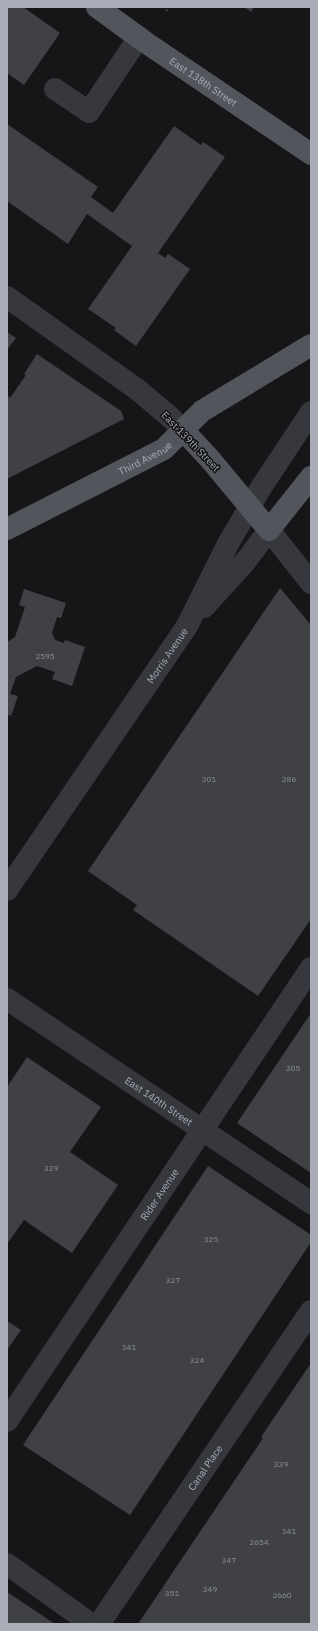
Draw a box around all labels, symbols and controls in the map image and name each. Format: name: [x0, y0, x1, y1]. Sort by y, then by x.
street label: East 138th Street: [167, 54, 240, 110]
street label: East 139th Street: [159, 408, 223, 475]
street label: Third Avenue: [116, 438, 175, 478]
street label: Morris Avenue: [144, 625, 191, 686]
house number: 2595: [35, 651, 55, 661]
house number: 301: [202, 774, 216, 784]
house number: 286: [282, 774, 296, 784]
house number: 305: [286, 1063, 300, 1073]
street label: East 140th Street: [122, 1074, 195, 1129]
house number: 339: [44, 1163, 58, 1173]
street label: Rider Avenue: [138, 1166, 182, 1223]
house number: 325: [204, 1234, 218, 1244]
house number: 327: [166, 1275, 180, 1285]
house number: 341: [122, 1342, 136, 1352]
house number: 324: [190, 1355, 204, 1365]
street label: Canal Place: [185, 1442, 226, 1493]
house number: 339: [274, 1459, 288, 1469]
house number: 341: [282, 1526, 296, 1536]
house number: 2654: [249, 1537, 269, 1547]
house number: 347: [222, 1555, 236, 1565]
house number: 349: [203, 1584, 217, 1594]
house number: 351: [165, 1588, 179, 1598]
house number: 2660: [272, 1590, 292, 1600]

